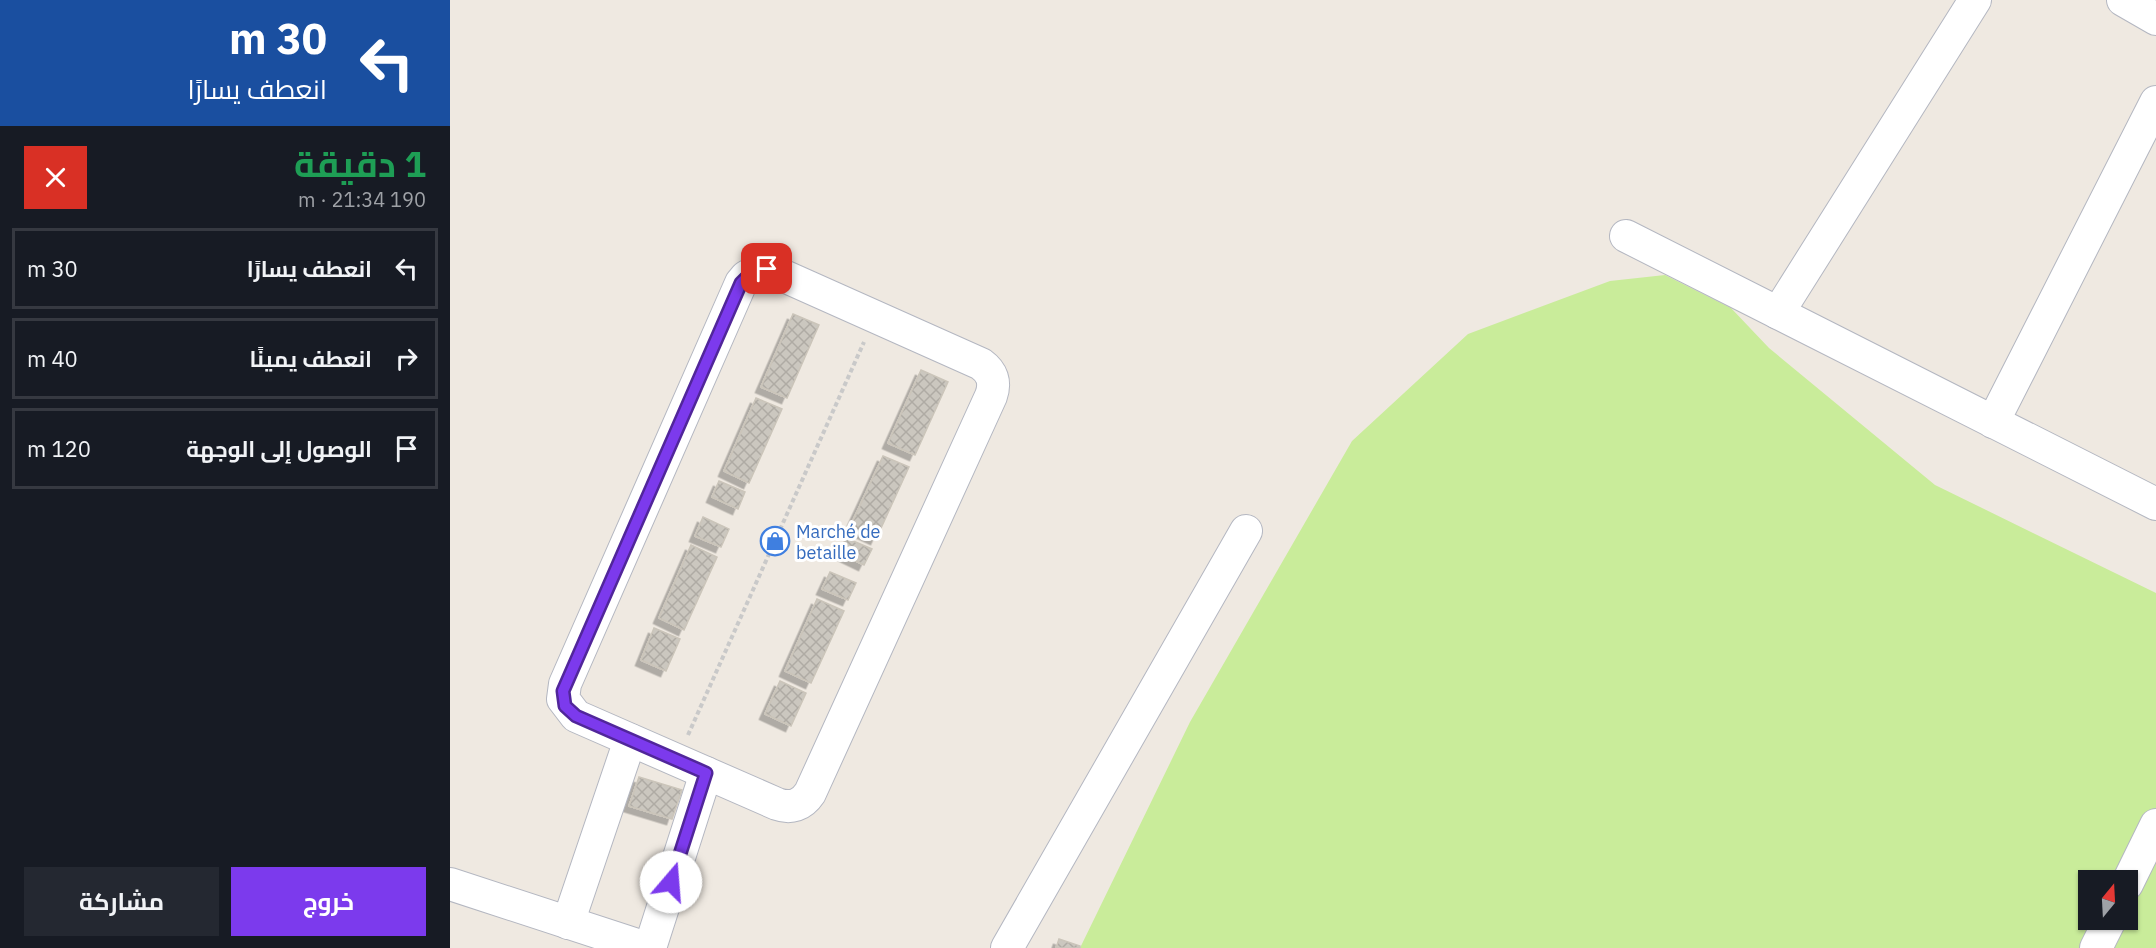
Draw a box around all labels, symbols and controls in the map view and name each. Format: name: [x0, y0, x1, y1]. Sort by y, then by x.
text: 30 m: [229, 11, 327, 66]
icon: left: [348, 24, 426, 102]
text: انعطف يسارًا: [188, 71, 327, 106]
text: 1 دقيقة: [294, 140, 426, 187]
button: close: [24, 146, 87, 209]
text: 190 m · 21:34: [298, 186, 426, 213]
pin: [741, 243, 792, 294]
icon: left: [390, 252, 423, 285]
icon: arrive: [750, 252, 783, 285]
text: 30 m: [27, 254, 78, 283]
text: انعطف يسارًا: [247, 254, 372, 283]
icon: right: [390, 342, 423, 375]
text: 40 m: [27, 344, 78, 373]
text: انعطف يمينًا: [250, 344, 372, 373]
icon: arrive: [390, 432, 423, 465]
text: 120 m: [27, 434, 91, 463]
text: الوصول إلى الوجهة: [186, 434, 372, 463]
place label: Marché de betaille: [796, 520, 881, 564]
shop icon: Marché de betaille: [759, 525, 791, 557]
position arrow: [639, 850, 703, 914]
button: مشاركة: [24, 867, 219, 936]
button: خروج: [231, 867, 426, 936]
north arrow: [2078, 870, 2138, 930]
map controls: [2078, 870, 2138, 930]

